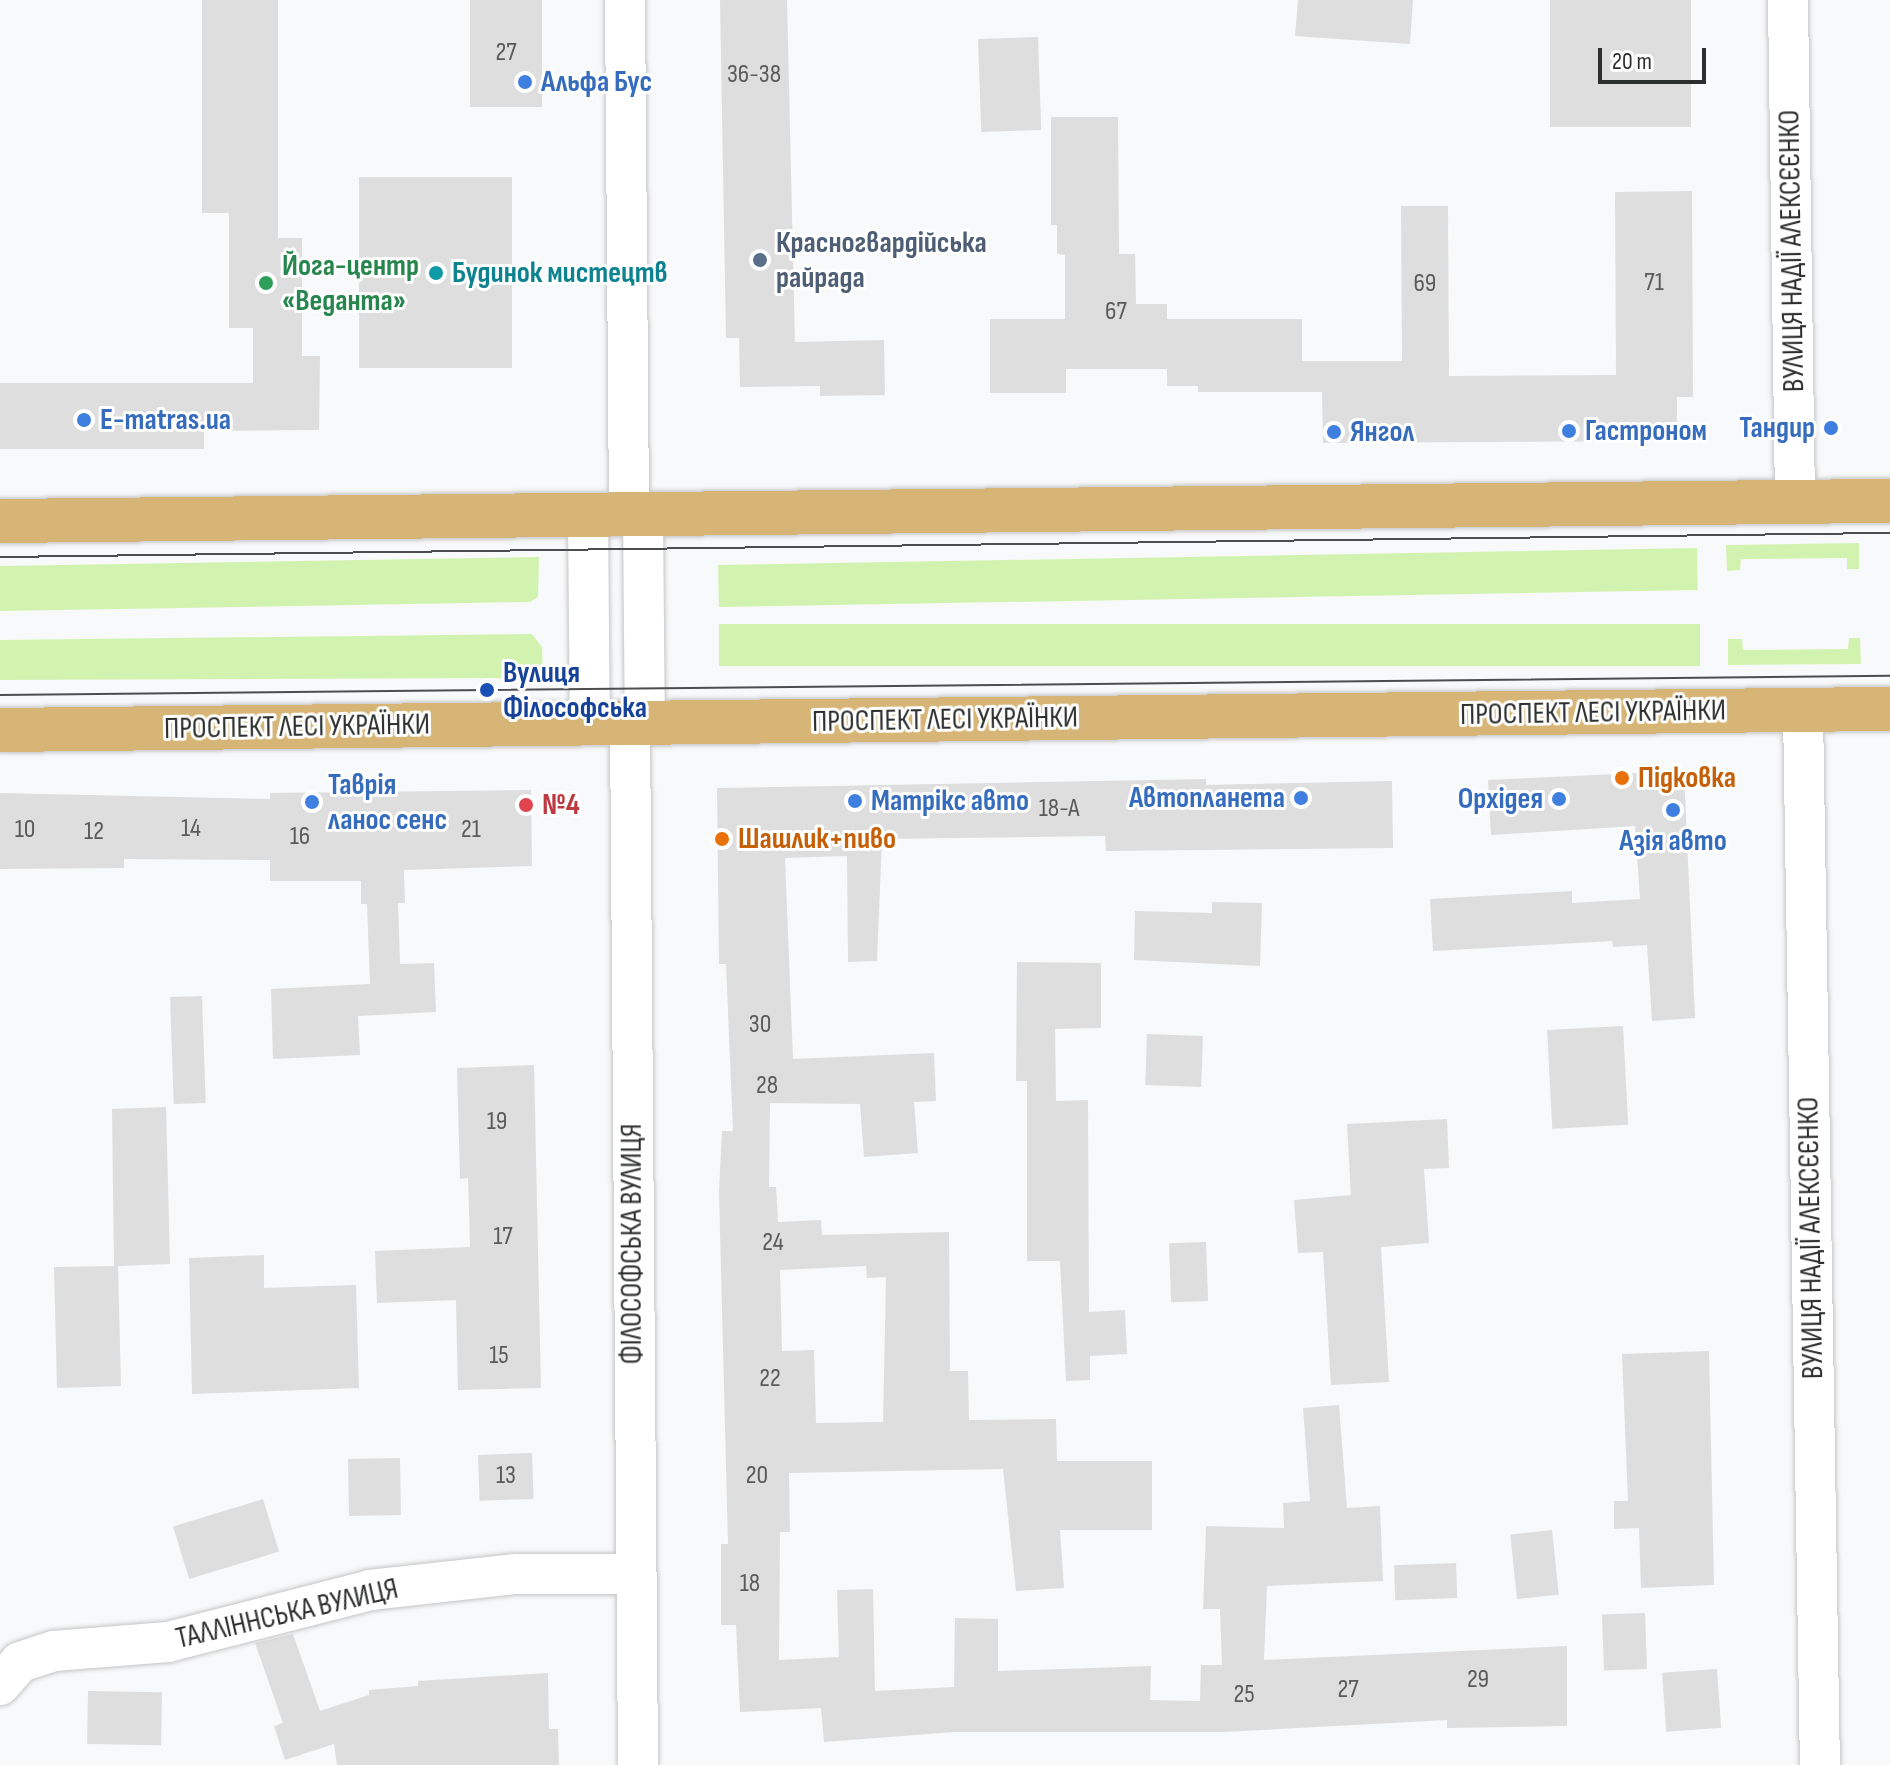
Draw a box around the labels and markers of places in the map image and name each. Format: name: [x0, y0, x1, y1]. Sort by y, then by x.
place label: Альфа Бус: [541, 64, 652, 100]
marker: Альфа Бус: [516, 73, 534, 91]
place label: Красногвардійська райрада: [776, 225, 987, 296]
place label: Йога-центр «Веданта»: [282, 248, 419, 318]
marker: Красногвардійська райрада: [751, 251, 769, 269]
place label: Будинок мистецтв: [452, 255, 668, 291]
marker: Будинок мистецтв: [427, 264, 445, 282]
marker: Йога-центр «Веданта»: [257, 274, 275, 292]
place label: E-matras.ua: [100, 402, 231, 438]
place label: Тандир: [1739, 410, 1815, 446]
marker: E-matras.ua: [75, 411, 93, 429]
place label: Гастроном: [1585, 413, 1707, 449]
place label: Янгол: [1350, 414, 1414, 450]
marker: Тандир: [1822, 419, 1840, 437]
marker: Гастроном: [1560, 422, 1578, 440]
marker: Янгол: [1325, 423, 1343, 441]
place label: Вулиця Філософська: [503, 655, 647, 726]
marker: Вулиця Філософська: [478, 681, 496, 699]
place label: Підковка: [1638, 760, 1736, 796]
place label: Таврія ланос сенс: [328, 767, 447, 838]
marker: Підковка: [1613, 769, 1631, 787]
place label: Автопланета: [1129, 780, 1285, 816]
place label: Орхідея: [1458, 781, 1543, 817]
place label: Матрікс авто: [871, 783, 1029, 819]
place label: №4: [542, 787, 580, 823]
marker: Автопланета: [1292, 789, 1310, 807]
marker: Орхідея: [1550, 790, 1568, 808]
marker: Матрікс авто: [846, 792, 864, 810]
marker: Таврія ланос сенс: [303, 793, 321, 811]
marker: №4: [517, 796, 535, 814]
marker: Азія авто: [1664, 801, 1682, 819]
place label: Шашлик+пиво: [738, 821, 896, 857]
place label: Азія авто: [1619, 823, 1727, 859]
marker: Шашлик+пиво: [713, 830, 731, 848]

